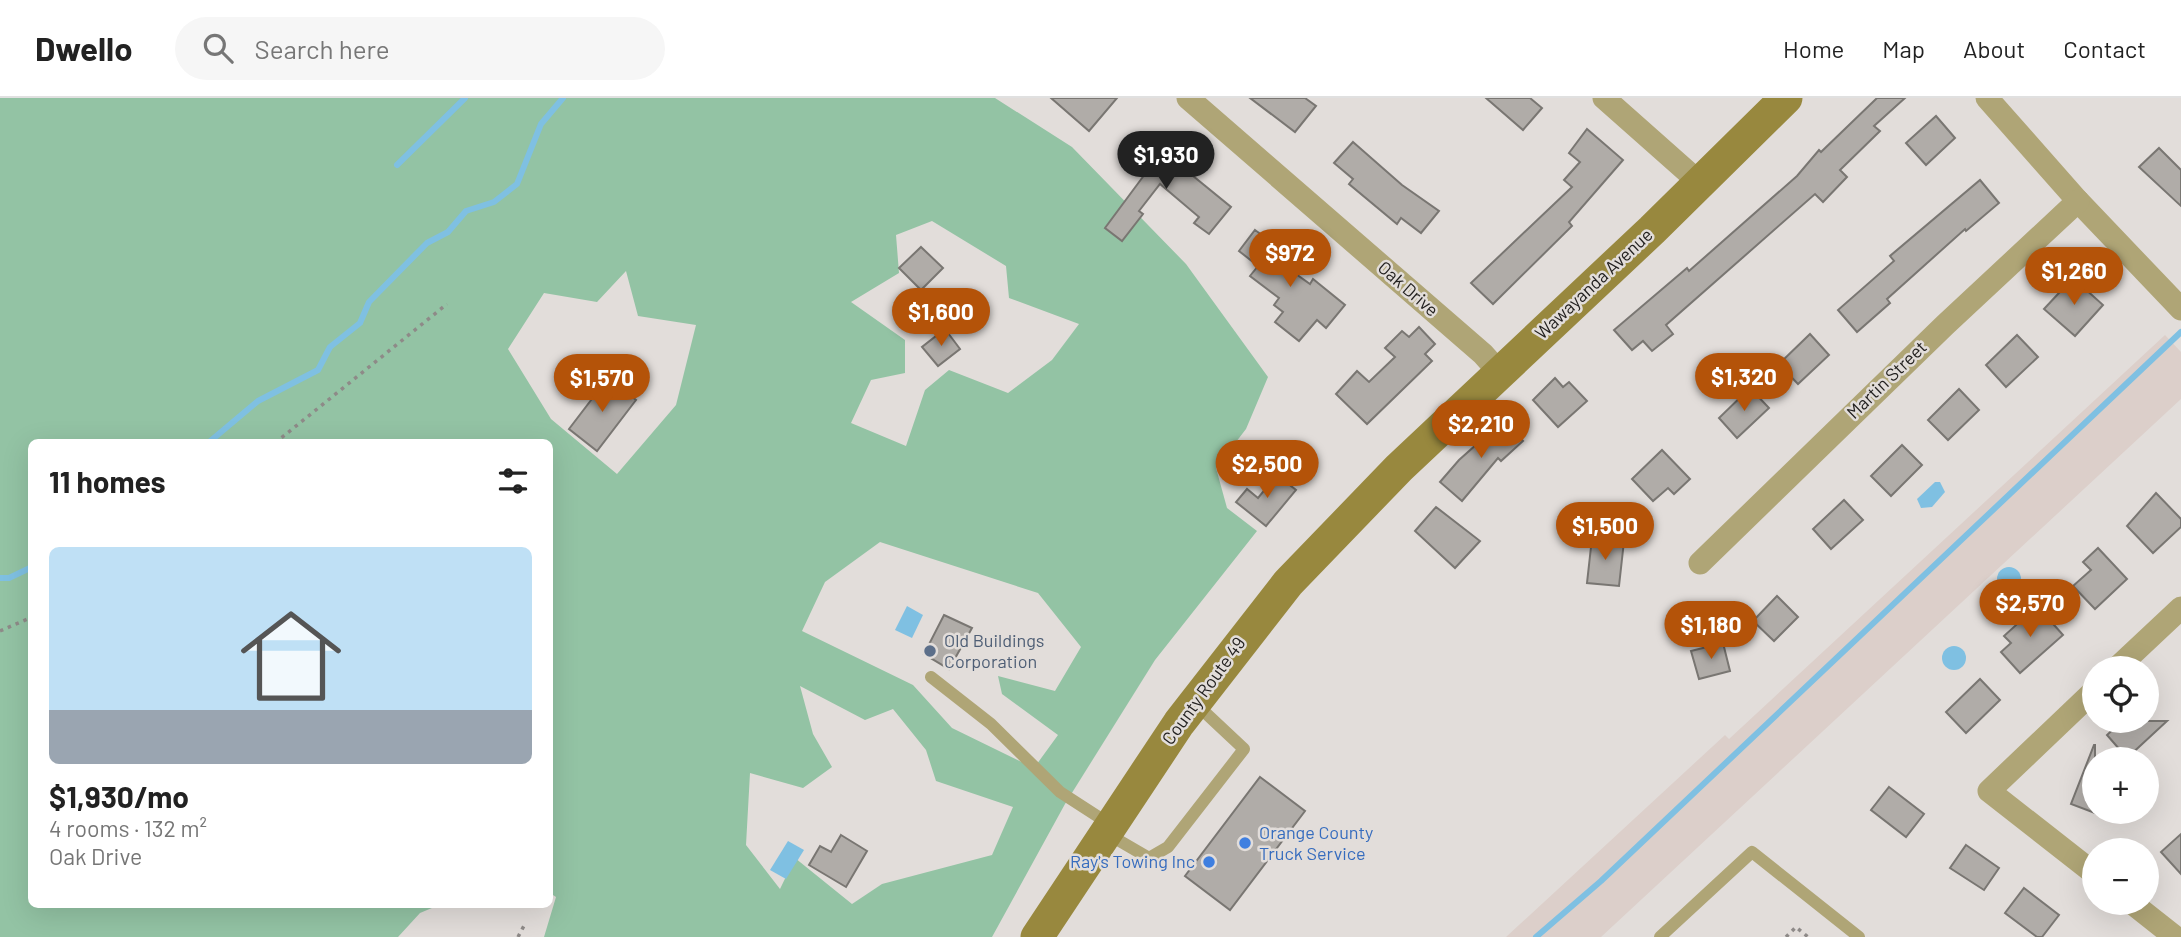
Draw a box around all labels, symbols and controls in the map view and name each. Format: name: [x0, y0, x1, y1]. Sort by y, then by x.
search box: [175, 17, 665, 80]
text: Dwello: [35, 28, 133, 68]
icon: search: [199, 29, 237, 67]
text: Search here: [255, 33, 390, 64]
text: Home: [1783, 34, 1844, 63]
text: Map: [1882, 34, 1925, 63]
text: About: [1963, 34, 2025, 63]
text: Contact: [2063, 34, 2146, 63]
pin: $1,930: [1109, 132, 1223, 191]
text: $1,930: [1133, 140, 1199, 168]
street label: Wawayanda Avenue: [1530, 223, 1657, 343]
pin: $972: [1249, 230, 1331, 289]
text: $972: [1265, 238, 1315, 266]
pin: $1,260: [2017, 248, 2131, 307]
street label: Oak Drive: [1374, 256, 1443, 320]
text: $1,260: [2041, 256, 2107, 284]
pin: $1,600: [884, 288, 998, 348]
text: $1,600: [908, 297, 974, 325]
street label: Martin Street: [1842, 336, 1931, 423]
pin: $1,570: [545, 354, 659, 414]
pin: $1,320: [1687, 354, 1801, 413]
text: $1,320: [1711, 362, 1777, 390]
text: $1,570: [570, 363, 634, 391]
pin: $2,210: [1424, 400, 1538, 460]
text: $2,210: [1448, 409, 1514, 437]
pin: $2,500: [1210, 440, 1324, 500]
text: $2,500: [1232, 449, 1302, 477]
icon: filters: [494, 462, 532, 500]
text: 11 homes: [49, 463, 166, 499]
pin: $1,500: [1548, 503, 1662, 562]
text: $1,500: [1572, 511, 1638, 539]
pin: $2,570: [1973, 580, 2087, 639]
text: $2,570: [1995, 588, 2065, 616]
icon: home: [228, 593, 354, 719]
pin: $1,180: [1654, 602, 1768, 661]
text: $1,180: [1680, 610, 1742, 638]
place label: Old Buildings Corporation: [944, 629, 1044, 672]
street label: County Route 49: [1157, 632, 1250, 749]
marker: Old Buildings Corporation: [922, 643, 938, 659]
map controls: [2082, 656, 2159, 915]
button: locate: [2082, 656, 2159, 733]
button: +: [2082, 747, 2159, 824]
text: $1,930/mo: [49, 778, 189, 814]
text: 4 rooms · 132 m²: [49, 814, 207, 842]
place label: Orange County Truck Service: [1259, 821, 1373, 864]
marker: Orange County Truck Service: [1237, 835, 1253, 851]
button: −: [2082, 838, 2159, 915]
text: Oak Drive: [49, 842, 142, 870]
place label: Ray's Towing Inc: [1070, 850, 1195, 872]
marker: Ray's Towing Inc: [1201, 854, 1217, 870]

